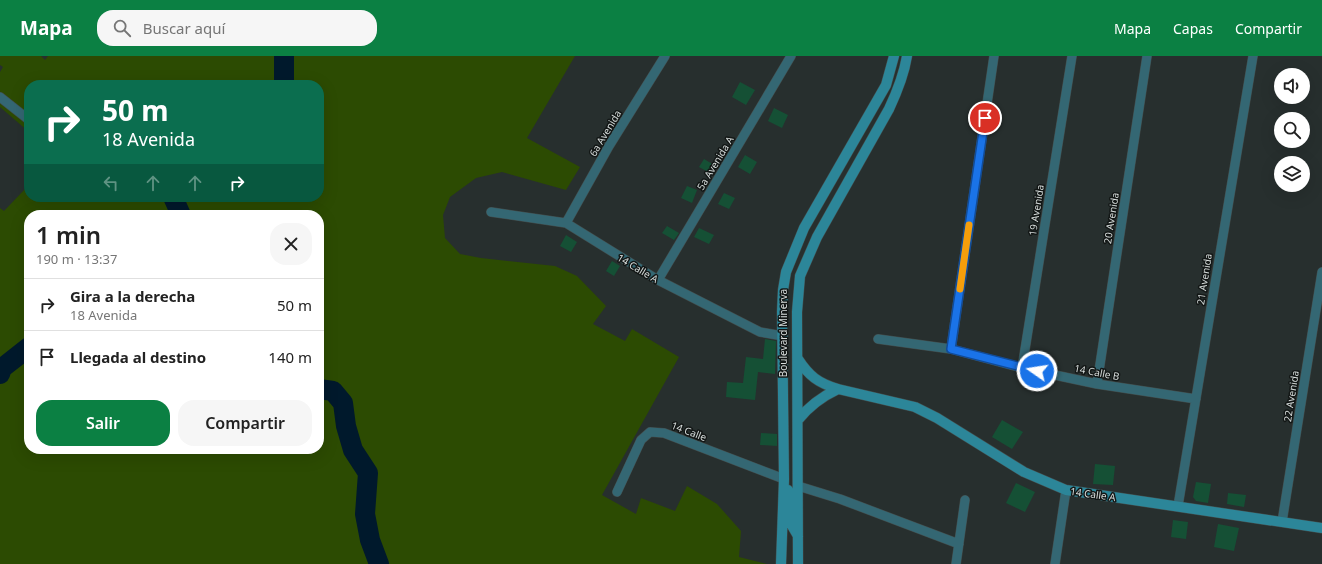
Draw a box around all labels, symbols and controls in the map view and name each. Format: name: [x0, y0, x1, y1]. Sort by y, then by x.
search box: [97, 10, 377, 46]
text: Mapa: [20, 15, 73, 41]
icon: search: [111, 17, 133, 39]
text: Buscar aquí: [143, 18, 225, 38]
text: Mapa: [1114, 19, 1151, 38]
text: Capas: [1173, 19, 1213, 38]
text: Compartir: [1235, 19, 1302, 38]
map controls: [1274, 68, 1310, 192]
button: sound: [1274, 68, 1310, 104]
text: 50 m: [102, 91, 169, 129]
icon: right: [36, 96, 88, 148]
pin: [968, 101, 1002, 135]
street label: 6a Avenida: [586, 107, 624, 159]
icon: arrive: [974, 107, 996, 129]
button: search: [1274, 112, 1310, 148]
text: 18 Avenida: [102, 127, 195, 151]
street label: 5a Avenida A: [693, 133, 737, 193]
button: layers: [1274, 156, 1310, 192]
icon: left: [100, 172, 122, 194]
icon: ahead: [142, 172, 164, 194]
icon: ahead: [184, 172, 206, 194]
icon: right: [226, 172, 248, 194]
street label: 19 Avenida: [1025, 183, 1047, 237]
street label: 20 Avenida: [1100, 191, 1122, 245]
text: 1 min: [36, 218, 101, 251]
button: close: [270, 223, 312, 265]
text: 190 m · 13:37: [36, 250, 117, 268]
street label: 14 Calle A: [615, 250, 662, 286]
street label: 21 Avenida: [1193, 252, 1215, 306]
text: Gira a la derecha: [70, 286, 195, 306]
street label: Boulevard Minerva: [776, 289, 790, 377]
icon: right: [36, 294, 58, 316]
text: 50 m: [277, 295, 312, 315]
text: 18 Avenida: [70, 306, 137, 324]
icon: arrive: [36, 346, 58, 368]
text: Llegada al destino: [70, 347, 206, 367]
text: 140 m: [268, 347, 312, 367]
position arrow: [1016, 350, 1058, 392]
street label: 14 Calle B: [1073, 361, 1121, 383]
street label: 22 Avenida: [1280, 369, 1302, 423]
button: Salir: [36, 400, 170, 446]
button: Compartir: [178, 400, 312, 446]
street label: 14 Calle: [669, 418, 709, 444]
street label: 14 Calle A: [1069, 484, 1117, 504]

